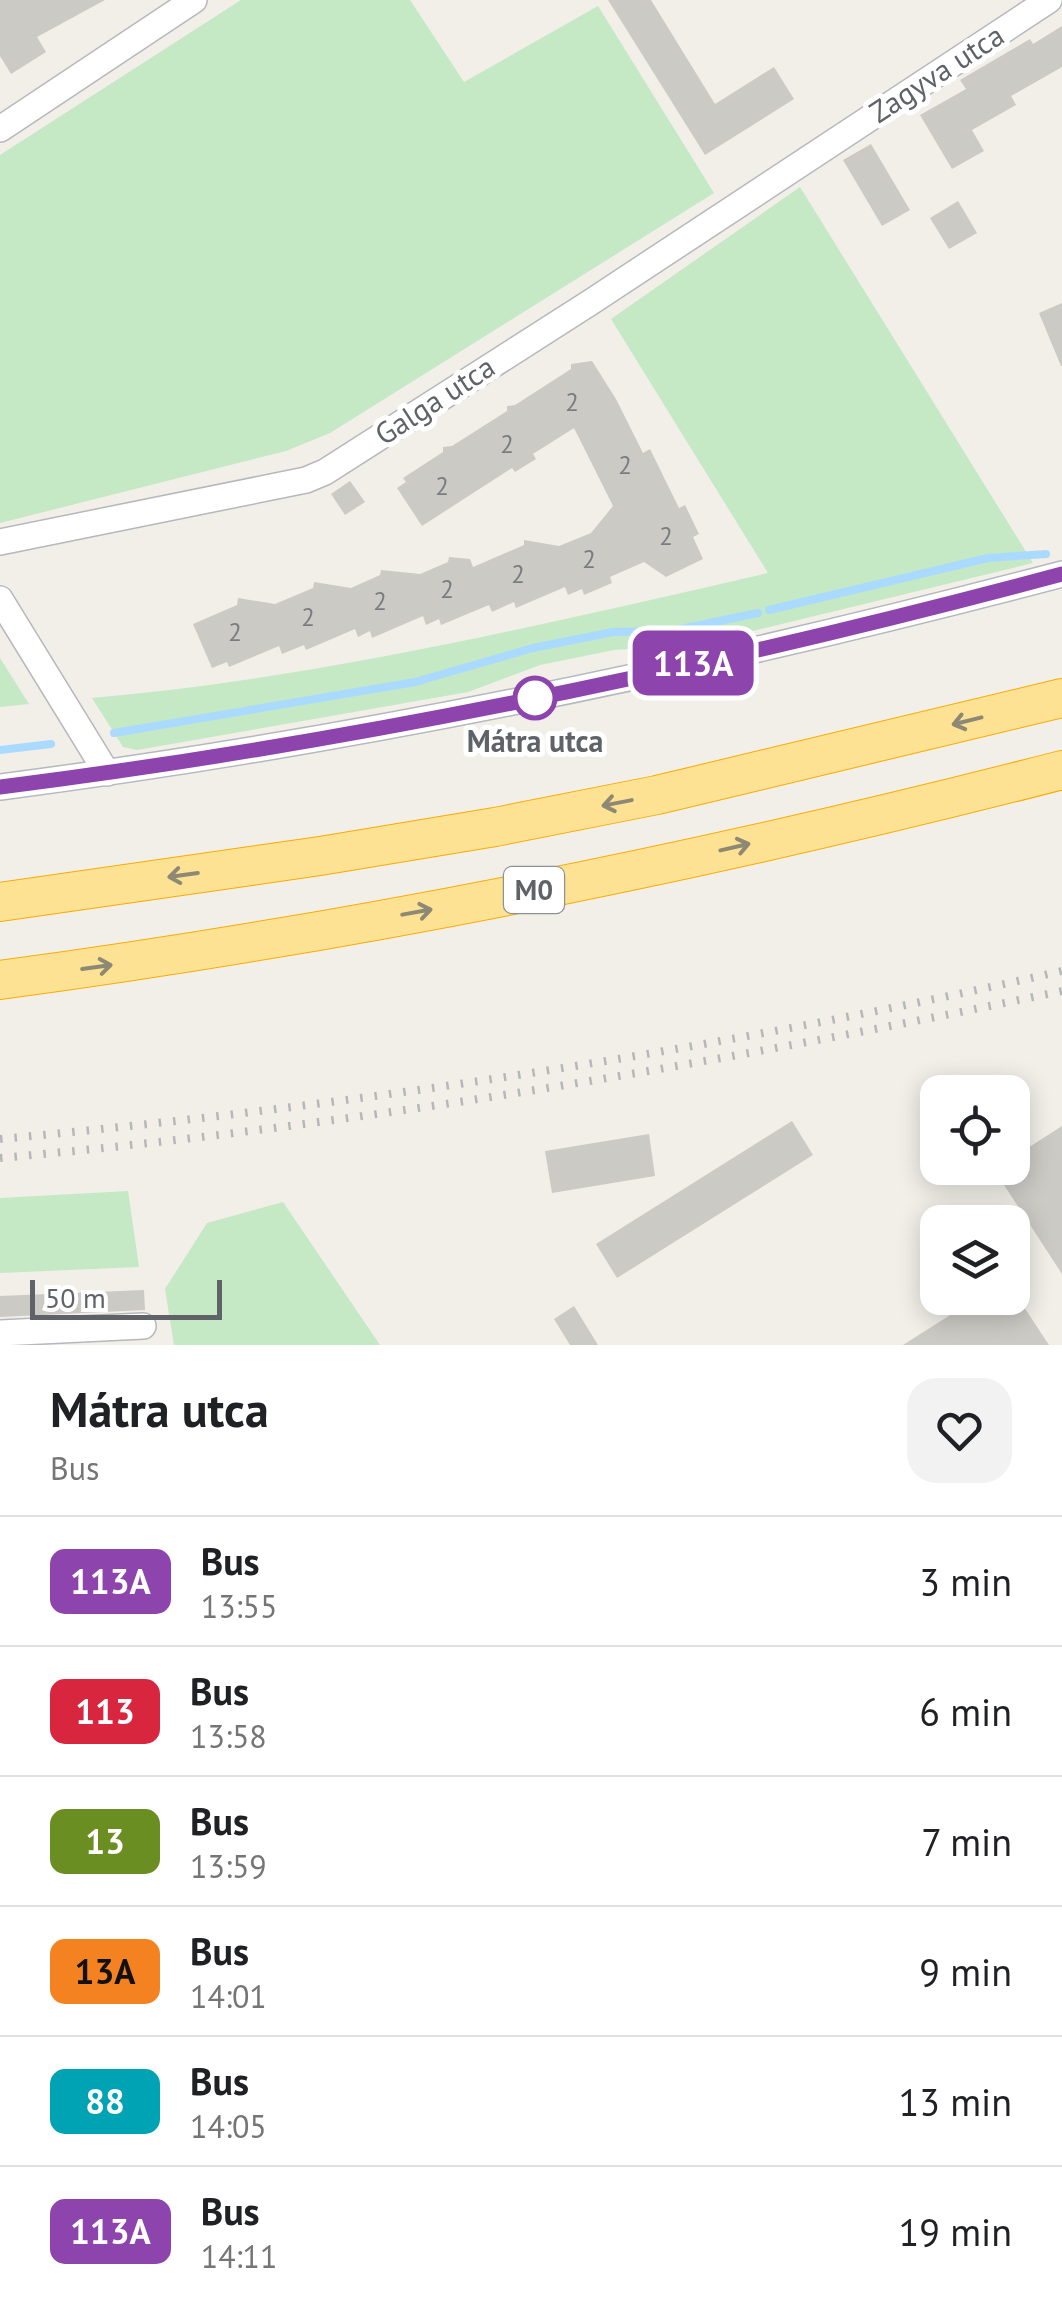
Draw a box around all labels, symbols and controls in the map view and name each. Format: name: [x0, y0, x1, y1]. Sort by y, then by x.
street label: Zagyva utca: [862, 15, 1011, 131]
street label: Galga utca: [367, 347, 502, 453]
house number: 2: [565, 386, 579, 418]
house number: 2: [500, 428, 514, 460]
house number: 2: [618, 449, 632, 481]
house number: 2: [435, 470, 449, 502]
house number: 2: [659, 520, 673, 552]
house number: 2: [582, 543, 596, 575]
house number: 2: [511, 558, 525, 590]
house number: 2: [440, 573, 454, 605]
house number: 2: [373, 585, 387, 617]
house number: 2: [301, 601, 315, 633]
house number: 2: [228, 616, 242, 648]
line badge: 113A: [623, 630, 763, 696]
text: 113A: [653, 640, 733, 686]
marker: Mátra utca: [514, 677, 556, 719]
one-way arrow: [952, 713, 983, 732]
place label: Mátra utca: [467, 721, 603, 760]
one-way arrow: [602, 794, 634, 813]
one-way arrow: [718, 837, 750, 855]
one-way arrow: [168, 867, 200, 885]
road number: M0: [504, 867, 564, 913]
one-way arrow: [400, 902, 433, 921]
one-way arrow: [80, 957, 112, 975]
map controls: [920, 1075, 1030, 1315]
button: locate: [920, 1075, 1030, 1185]
button: layers: [920, 1205, 1030, 1315]
scale bar: [30, 1275, 222, 1320]
text: 50 m: [45, 1279, 106, 1316]
text: Mátra utca: [50, 1378, 269, 1440]
button: heart: [907, 1378, 1012, 1483]
text: Bus: [50, 1447, 99, 1489]
text: Bus: [201, 1536, 260, 1585]
text: 3 min: [919, 1557, 1012, 1606]
text: 113A: [70, 1558, 151, 1604]
text: 13:55: [201, 1585, 278, 1627]
text: Bus: [190, 1666, 249, 1715]
text: 6 min: [919, 1687, 1012, 1736]
text: 113: [75, 1688, 135, 1734]
text: 13:58: [190, 1715, 267, 1757]
text: Bus: [190, 1796, 249, 1845]
text: 7 min: [921, 1817, 1012, 1866]
text: 13: [85, 1818, 125, 1864]
text: 13:59: [190, 1845, 267, 1887]
text: Bus: [190, 1926, 249, 1975]
text: 9 min: [919, 1947, 1012, 1996]
text: 13A: [75, 1948, 135, 1994]
text: 14:01: [190, 1975, 267, 2017]
text: Bus: [190, 2056, 249, 2105]
text: 13 min: [899, 2077, 1012, 2126]
text: 88: [85, 2078, 125, 2124]
text: 14:05: [190, 2105, 267, 2147]
text: Bus: [201, 2186, 260, 2235]
text: 19 min: [899, 2207, 1012, 2256]
text: 113A: [70, 2208, 151, 2254]
text: 14:11: [201, 2235, 278, 2277]

